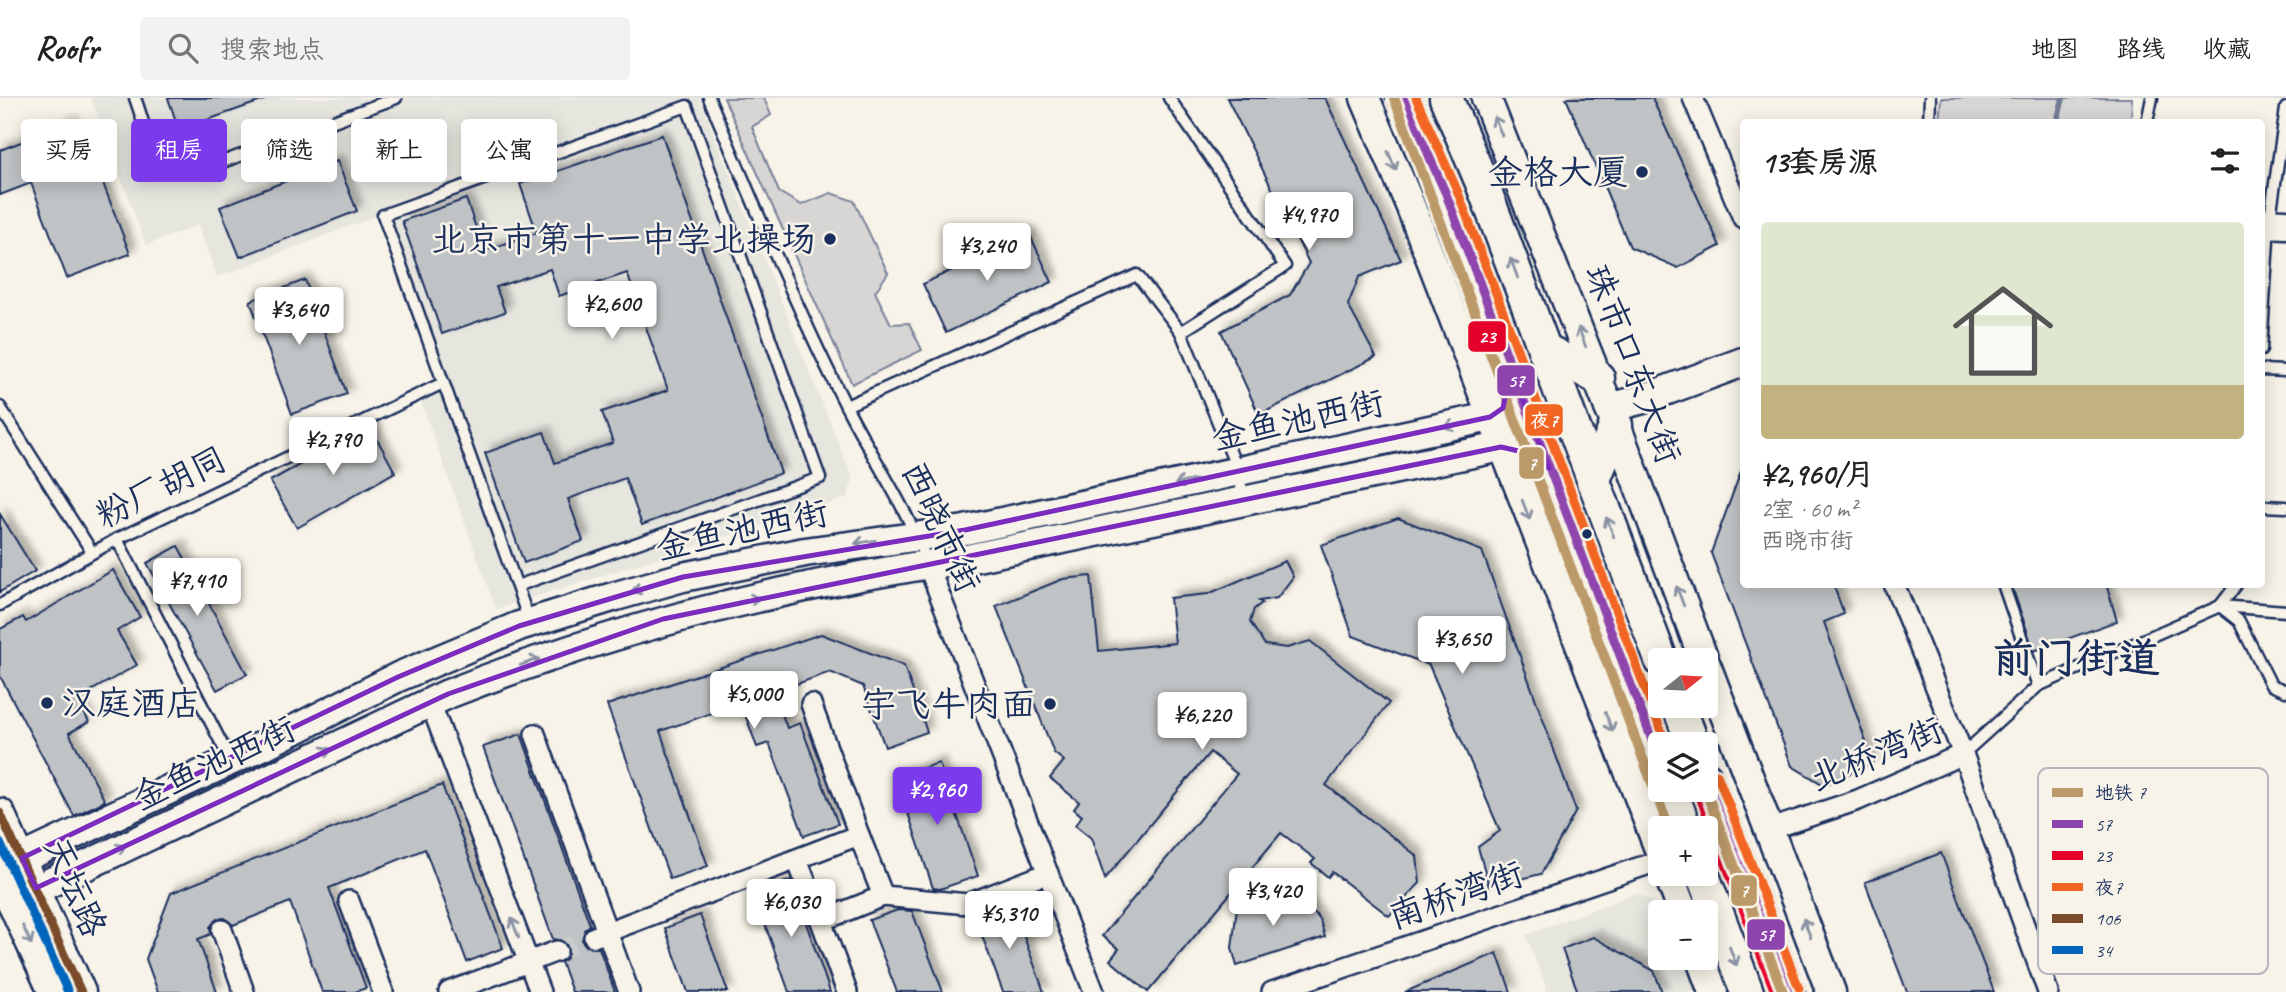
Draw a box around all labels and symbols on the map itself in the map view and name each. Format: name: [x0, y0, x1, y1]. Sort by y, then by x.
one-way arrow: [1491, 116, 1504, 137]
one-way arrow: [1386, 150, 1399, 171]
place label: 金格大厦: [1488, 150, 1628, 195]
marker: 金格大厦: [1634, 164, 1650, 180]
pin: ¥4,970: [1252, 192, 1366, 252]
place label: 北京市第十一中学北操场: [431, 217, 816, 262]
pin: ¥3,240: [930, 223, 1044, 283]
marker: 北京市第十一中学北操场: [822, 231, 838, 247]
one-way arrow: [1507, 258, 1519, 280]
street label: 珠市口东大街: [1574, 258, 1692, 470]
pin: ¥2,600: [555, 282, 669, 341]
pin: ¥3,640: [242, 288, 356, 347]
line badge: 23: [1467, 320, 1507, 353]
text: 23: [1478, 325, 1498, 349]
one-way arrow: [1575, 327, 1587, 349]
line badge: 57: [1496, 364, 1536, 397]
text: 57: [1508, 369, 1527, 393]
street label: 金鱼池西街: [1208, 380, 1388, 460]
line badge: 夜7: [1524, 403, 1564, 437]
text: 夜7: [1530, 409, 1560, 433]
pin: ¥2,790: [276, 418, 390, 477]
one-way arrow: [1444, 418, 1467, 432]
street label: 粉厂胡同: [88, 436, 234, 538]
line badge: 7: [1518, 446, 1545, 480]
text: 7: [1528, 452, 1539, 476]
street label: 西晓市街: [891, 454, 991, 600]
one-way arrow: [1174, 476, 1197, 490]
street label: 金鱼池西街: [652, 490, 832, 570]
one-way arrow: [1521, 499, 1534, 521]
one-way arrow: [1603, 517, 1616, 539]
unlabelled marker: [1580, 527, 1594, 541]
one-way arrow: [854, 536, 877, 549]
pin: ¥7,410: [140, 559, 254, 618]
one-way arrow: [632, 583, 654, 596]
one-way arrow: [1673, 585, 1686, 607]
one-way arrow: [737, 592, 760, 606]
pin: ¥3,650: [1405, 616, 1519, 676]
district label: 前门街道: [1992, 632, 2160, 685]
north arrow: [1648, 648, 1718, 718]
one-way arrow: [519, 655, 541, 667]
pin: ¥5,000: [697, 672, 811, 731]
place label: 汉庭酒店: [61, 681, 201, 726]
place label: 宇飞牛肉面: [861, 682, 1036, 727]
pin: ¥6,220: [1145, 692, 1259, 752]
marker: 汉庭酒店: [39, 695, 55, 711]
marker: 宇飞牛肉面: [1042, 696, 1058, 712]
street label: 金鱼池西街: [125, 706, 303, 820]
street label: 北桥湾街: [1803, 707, 1949, 801]
one-way arrow: [1604, 711, 1617, 732]
one-way arrow: [311, 746, 332, 759]
pin: ¥2,960: [880, 768, 994, 827]
legend: [2038, 768, 2268, 974]
text: 地铁 7: [2095, 781, 2148, 805]
text: 57: [2095, 813, 2114, 837]
street label: 天坛路: [33, 830, 117, 944]
one-way arrow: [105, 843, 126, 856]
text: 23: [2095, 844, 2114, 868]
street label: 南桥湾街: [1382, 851, 1530, 939]
pin: ¥3,420: [1216, 868, 1330, 928]
line badge: 7: [1730, 874, 1758, 907]
text: 夜7: [2095, 876, 2124, 900]
text: 7: [1740, 879, 1751, 903]
pin: ¥6,030: [734, 880, 848, 939]
pin: ¥5,310: [952, 892, 1066, 951]
text: 106: [2095, 907, 2122, 931]
one-way arrow: [508, 918, 521, 940]
line badge: 57: [1746, 918, 1786, 951]
one-way arrow: [1799, 918, 1812, 940]
text: 57: [1758, 923, 1777, 947]
one-way arrow: [20, 924, 34, 945]
text: 34: [2095, 939, 2115, 963]
one-way arrow: [1727, 944, 1740, 966]

